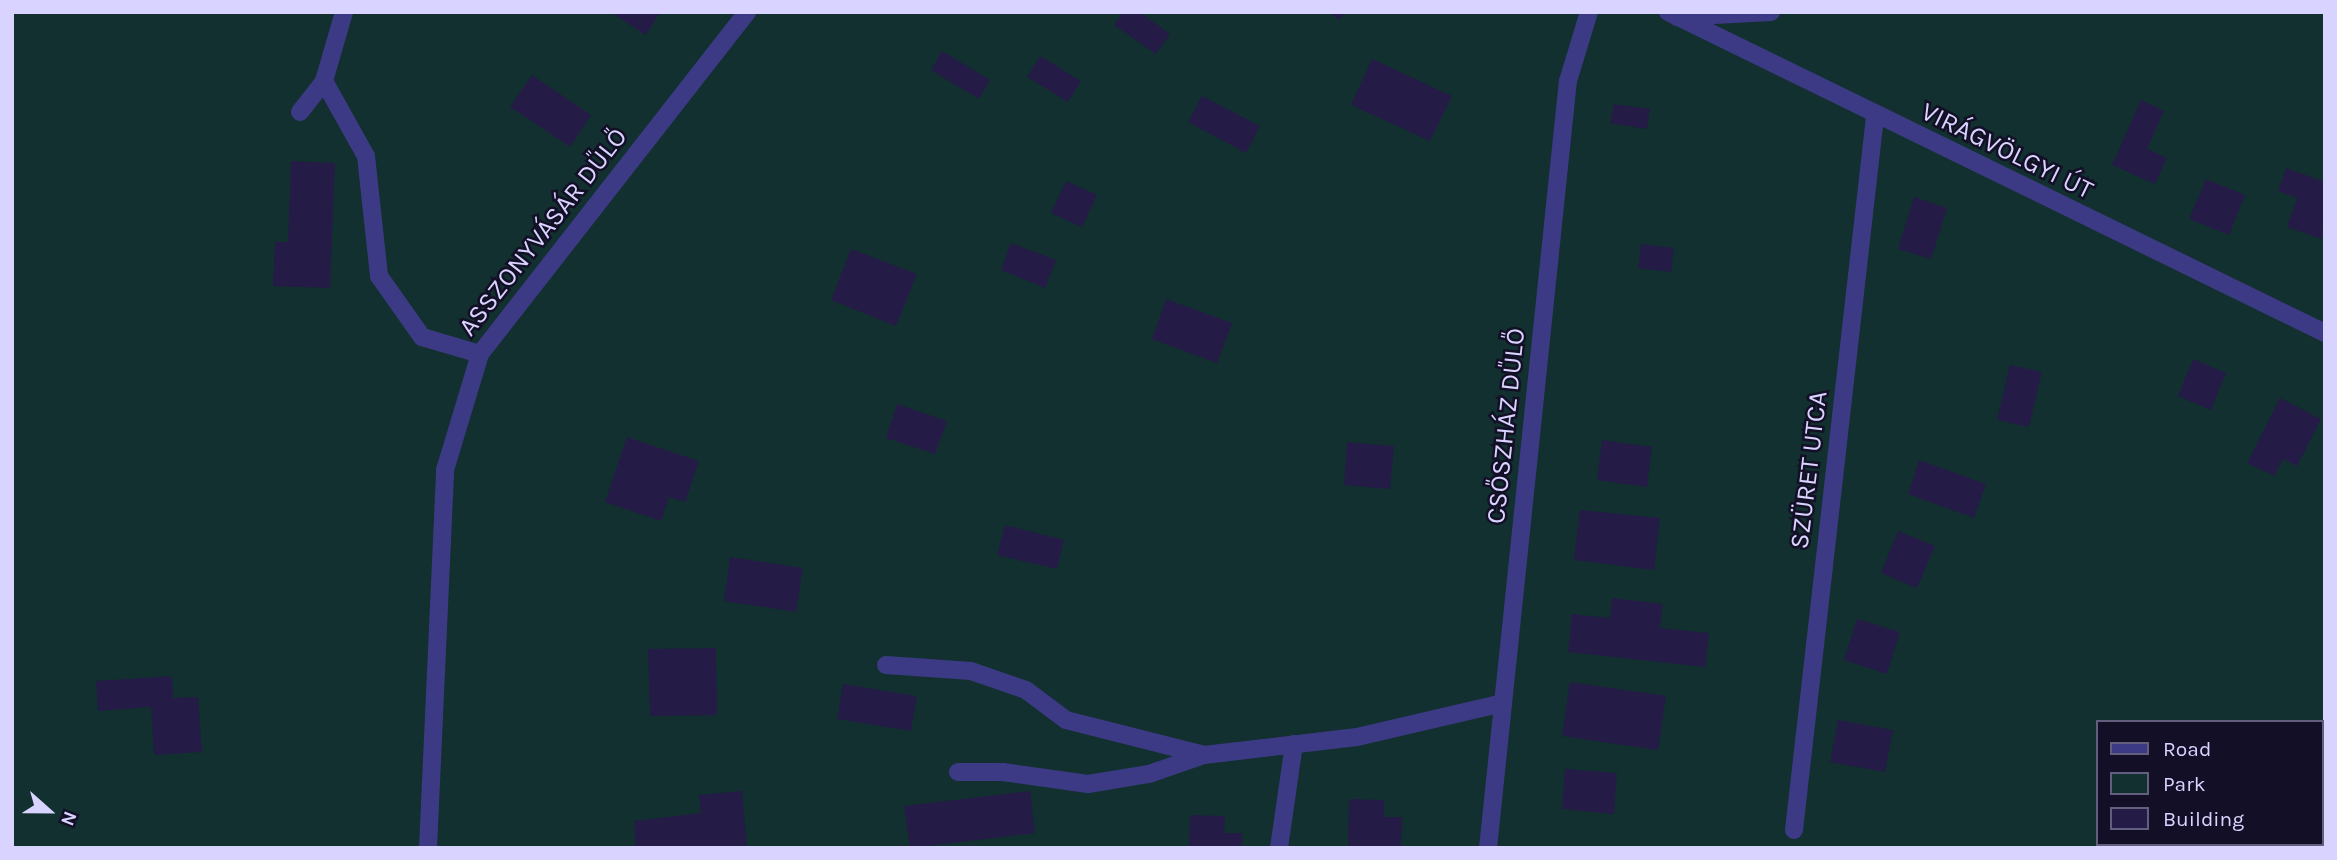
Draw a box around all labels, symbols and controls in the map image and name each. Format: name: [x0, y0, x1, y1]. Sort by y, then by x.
street label: VIRÁGVÖLGYI ÚT: [1916, 96, 2098, 206]
street label: ASSZONYVÁSÁR DŰLŐ: [452, 122, 634, 342]
street label: CSŐSZHÁZ DŰLŐ: [1480, 327, 1532, 525]
street label: SZÜRET UTCA: [1784, 389, 1834, 551]
legend: [2096, 720, 2323, 846]
text: Road: [2163, 737, 2211, 761]
text: Park: [2163, 772, 2206, 796]
north arrow: [14, 776, 84, 846]
text: Building: [2163, 807, 2244, 831]
text: N: [56, 808, 81, 829]

